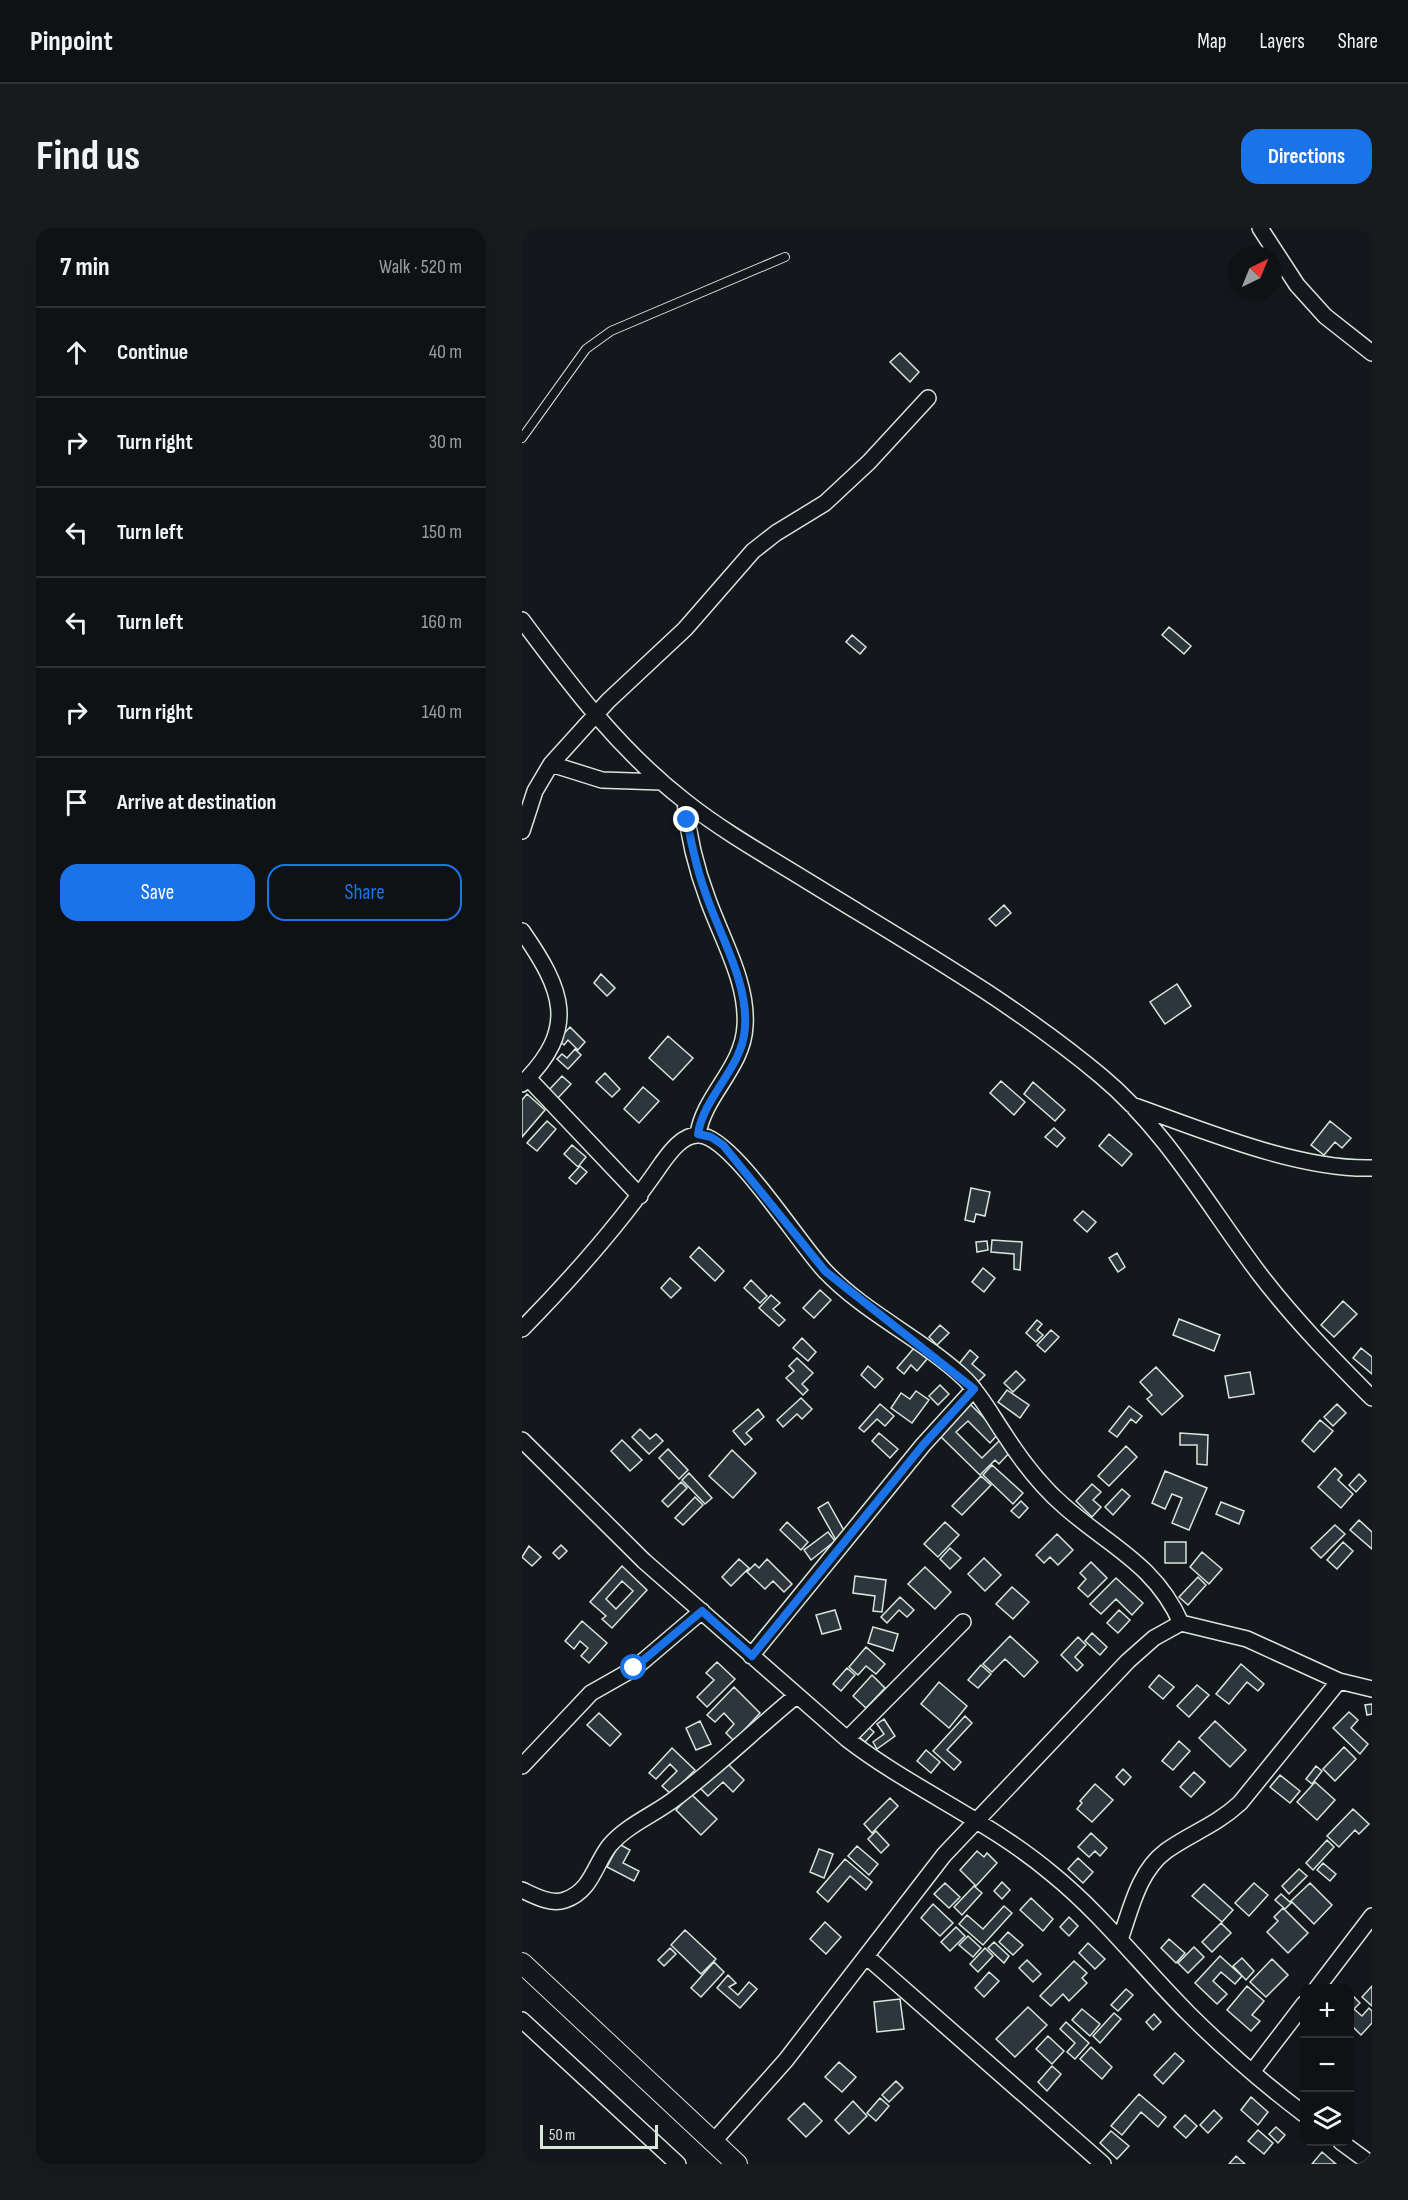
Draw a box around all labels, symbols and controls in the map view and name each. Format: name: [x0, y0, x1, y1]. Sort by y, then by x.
text: Pinpoint: [30, 25, 113, 58]
text: Map: [1197, 29, 1226, 54]
text: Layers: [1259, 29, 1305, 54]
text: Share: [1338, 29, 1378, 54]
button: Directions: [1241, 129, 1372, 184]
text: Find us: [36, 131, 140, 182]
north arrow: [1228, 246, 1282, 300]
text: 7 min: [60, 252, 109, 283]
text: Walk · 520 m: [379, 255, 462, 279]
icon: ahead: [60, 336, 93, 369]
text: Continue: [117, 339, 188, 366]
text: 40 m: [429, 340, 462, 364]
icon: right: [60, 426, 93, 459]
text: Turn right: [117, 429, 193, 456]
text: 30 m: [429, 430, 462, 454]
icon: left: [60, 516, 93, 549]
text: Turn left: [117, 519, 183, 546]
text: 150 m: [422, 520, 462, 544]
icon: left: [60, 606, 93, 639]
text: Turn left: [117, 609, 183, 636]
text: 160 m: [421, 610, 462, 634]
icon: right: [60, 696, 93, 729]
text: Turn right: [117, 699, 193, 726]
text: 140 m: [422, 700, 462, 724]
icon: arrive: [60, 786, 93, 819]
text: Arrive at destination: [117, 789, 276, 816]
route end: [673, 806, 699, 832]
button: Save: [60, 864, 255, 921]
button: Share: [267, 864, 462, 921]
route start: [620, 1654, 646, 1680]
map controls: [1300, 1984, 1354, 2146]
button: +: [1300, 1984, 1354, 2038]
button: −: [1300, 2038, 1354, 2092]
button: layers: [1300, 2092, 1354, 2146]
scale bar: [540, 2122, 658, 2150]
text: 50 m: [549, 2126, 575, 2145]

